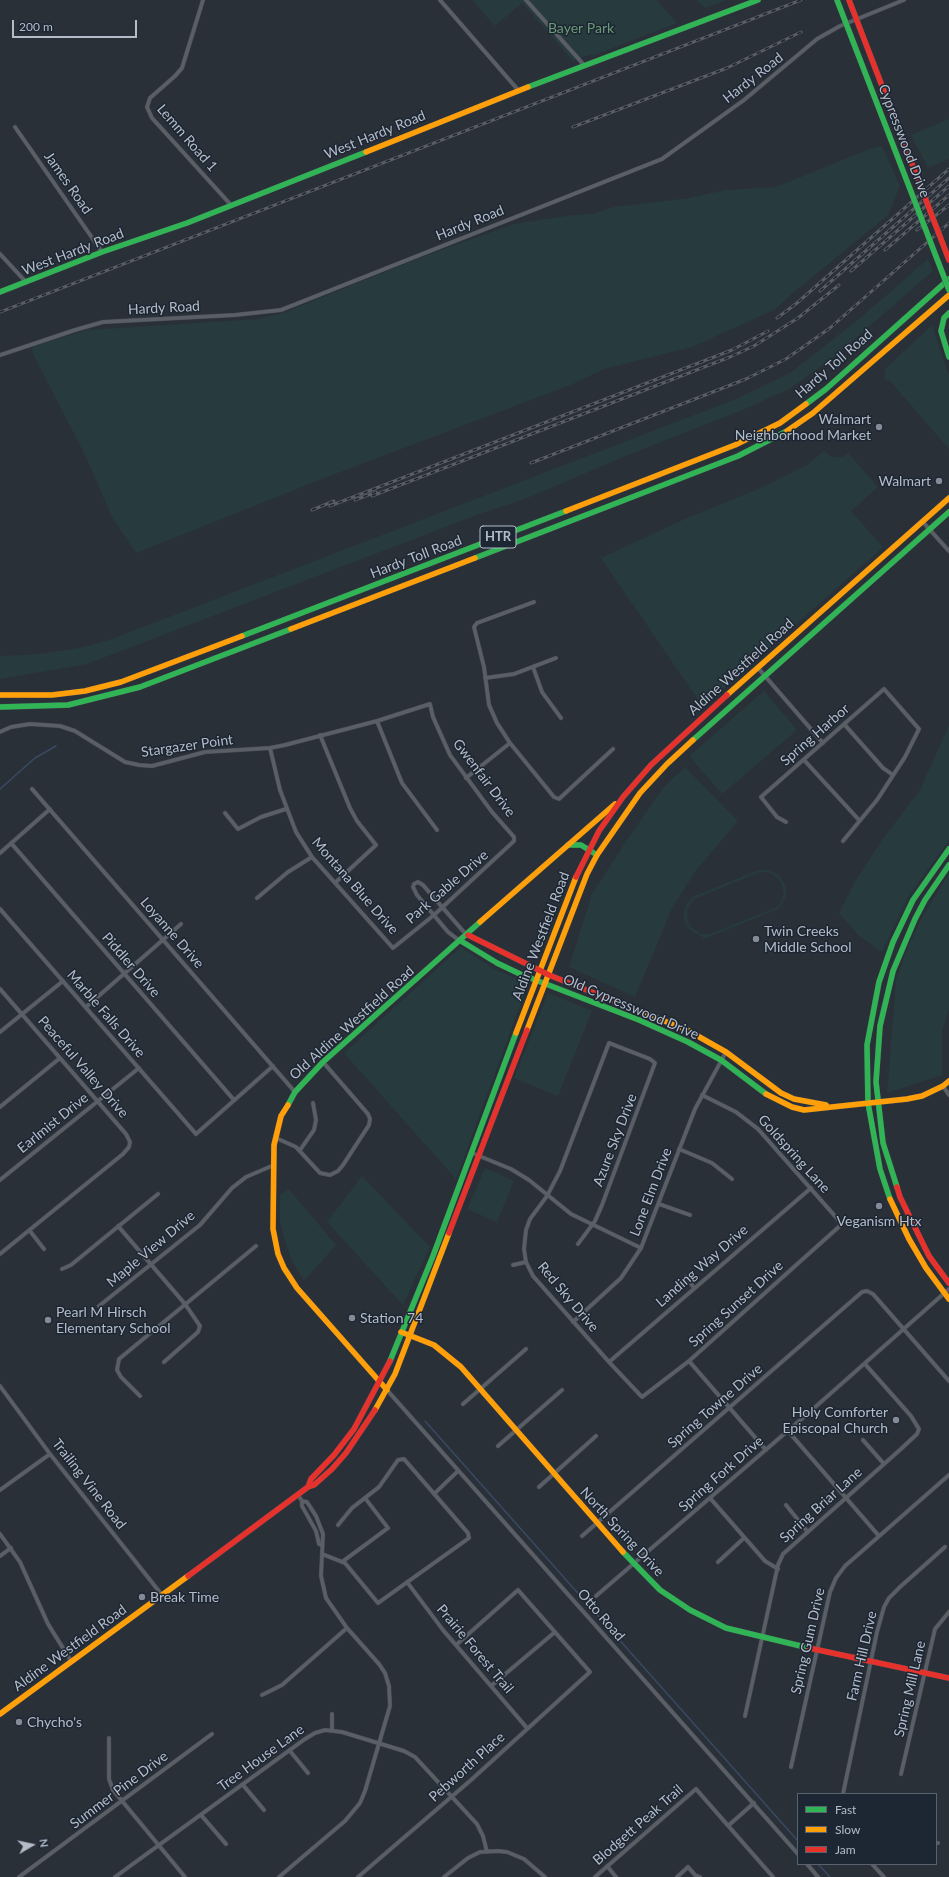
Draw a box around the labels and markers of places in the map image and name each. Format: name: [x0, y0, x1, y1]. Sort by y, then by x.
place label: Walmart Neighborhood Market: [735, 411, 871, 444]
marker: Walmart Neighborhood Market: [874, 422, 884, 432]
place label: Walmart: [878, 473, 931, 489]
marker: Walmart: [934, 476, 944, 486]
place label: Twin Creeks Middle School: [764, 923, 851, 956]
marker: Twin Creeks Middle School: [751, 934, 761, 944]
marker: Veganism Htx: [874, 1201, 884, 1211]
place label: Veganism Htx: [837, 1213, 921, 1229]
place label: Pearl M Hirsch Elementary School: [56, 1304, 170, 1336]
place label: Station 74: [360, 1310, 423, 1326]
marker: Station 74: [347, 1313, 357, 1323]
marker: Pearl M Hirsch Elementary School: [43, 1315, 53, 1325]
place label: Holy Comforter Episcopal Church: [782, 1404, 888, 1436]
marker: Holy Comforter Episcopal Church: [891, 1415, 901, 1425]
place label: Break Time: [150, 1589, 219, 1605]
marker: Break Time: [137, 1592, 147, 1602]
place label: Chycho's: [27, 1714, 82, 1730]
marker: Chycho's: [14, 1717, 24, 1727]

